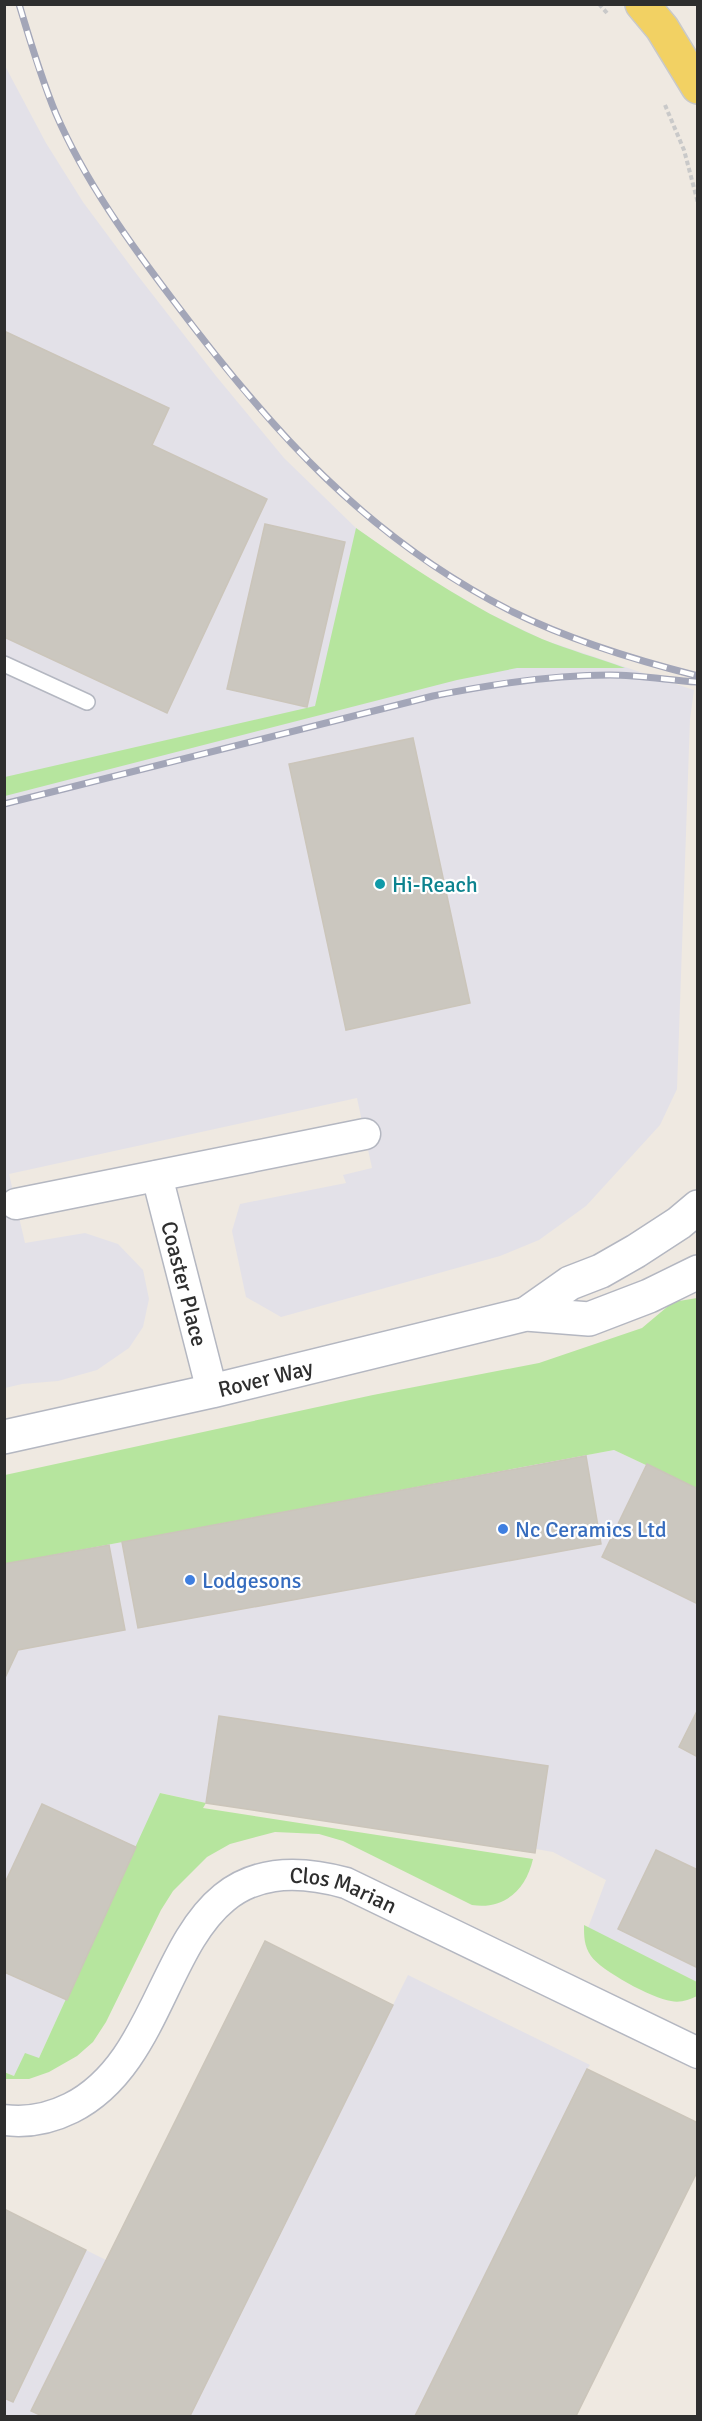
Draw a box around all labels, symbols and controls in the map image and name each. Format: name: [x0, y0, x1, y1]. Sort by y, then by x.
place label: Hi-Reach: [392, 871, 478, 898]
marker: Hi-Reach: [373, 877, 387, 891]
street label: Coaster Place: [155, 1218, 213, 1349]
street label: Rover Way: [215, 1354, 316, 1403]
place label: Nc Ceramics Ltd: [515, 1516, 667, 1543]
marker: Nc Ceramics Ltd: [496, 1522, 510, 1536]
place label: Lodgesons: [202, 1567, 301, 1594]
marker: Lodgesons: [183, 1573, 197, 1587]
street label: Clos Marian: [289, 1862, 401, 1919]

